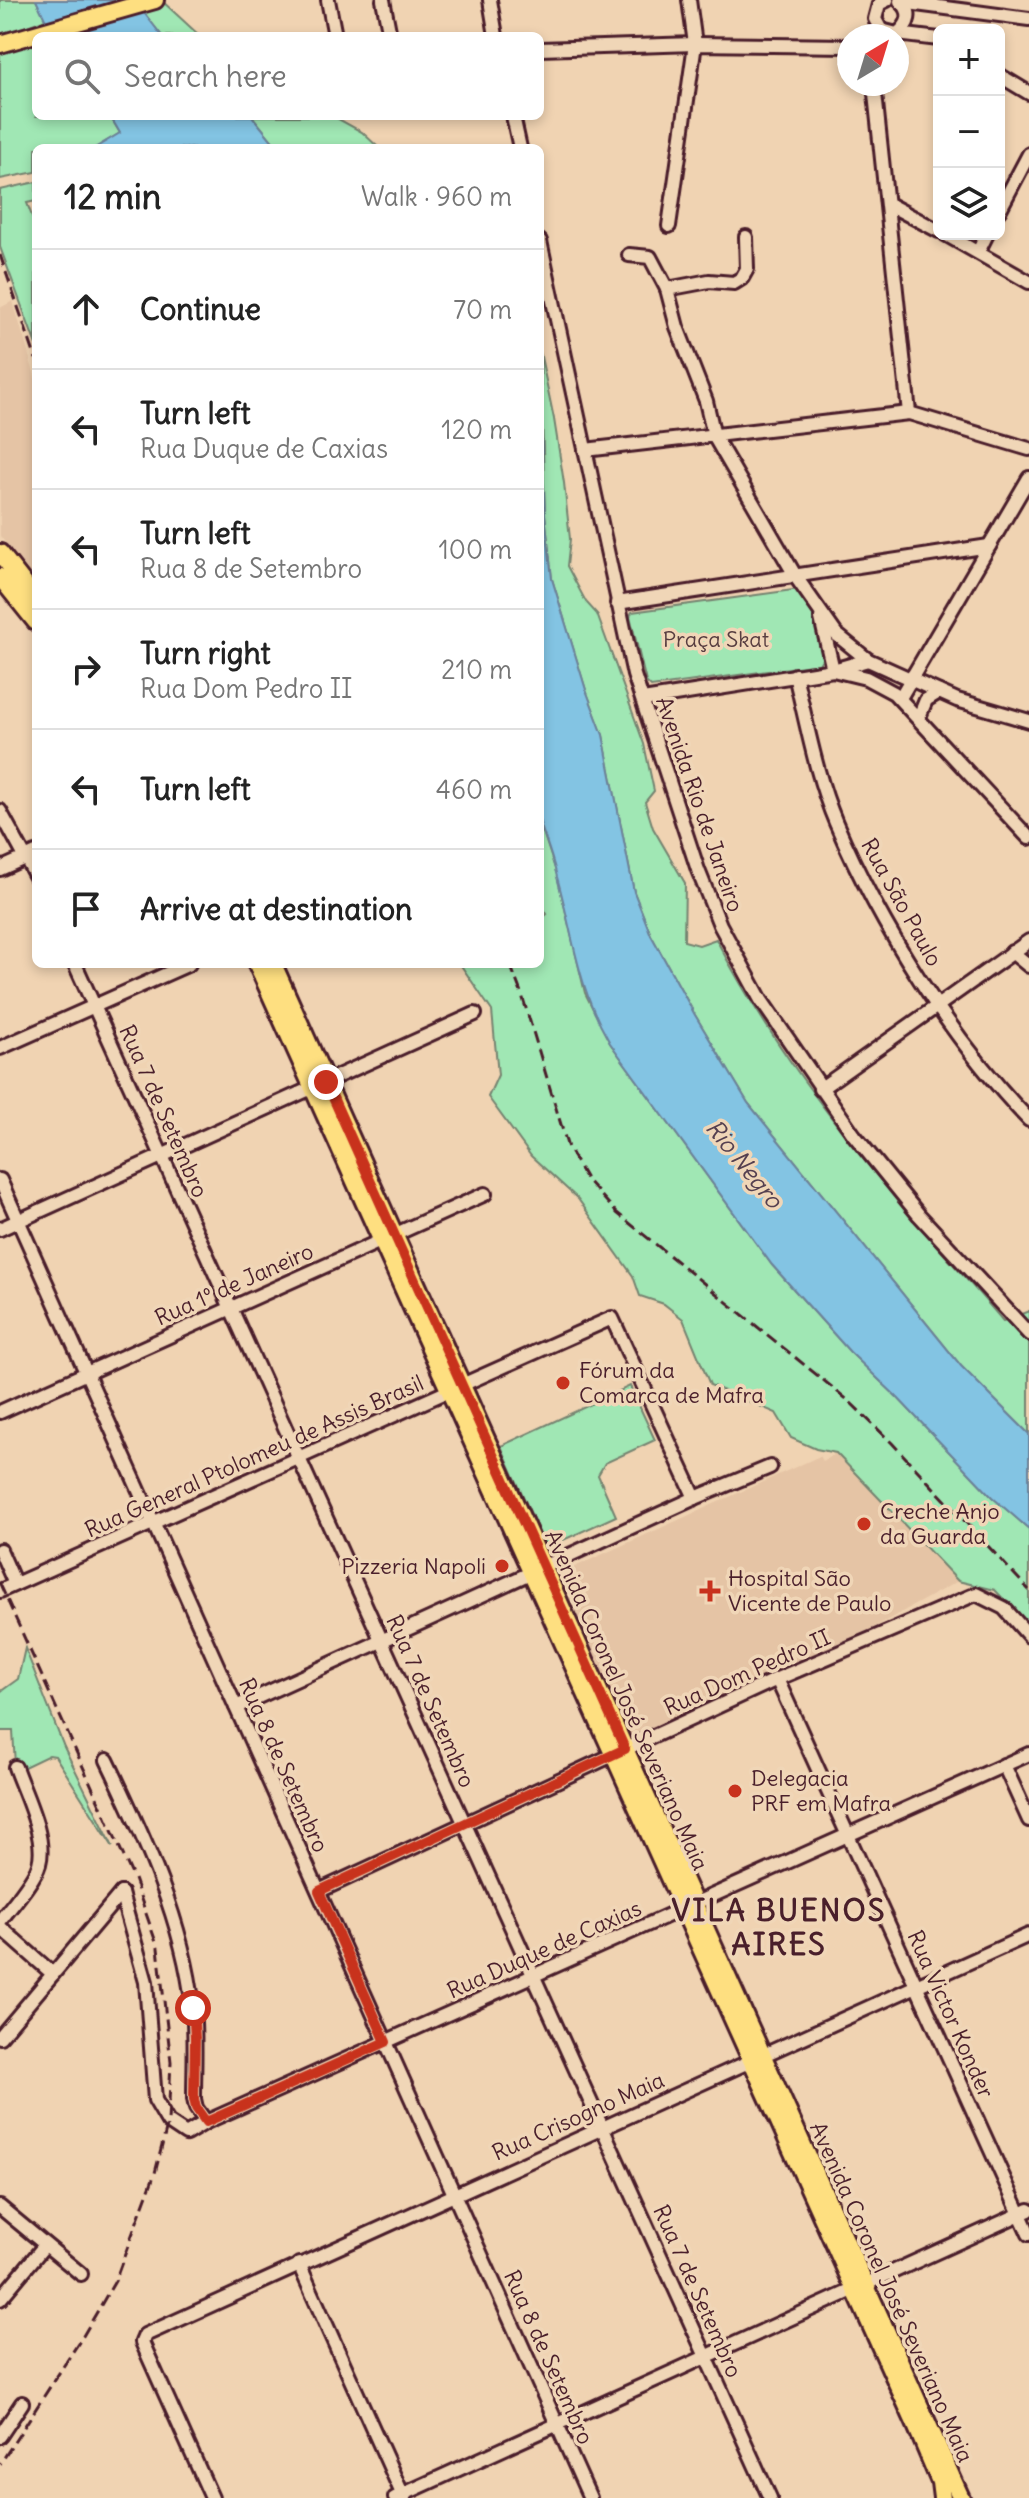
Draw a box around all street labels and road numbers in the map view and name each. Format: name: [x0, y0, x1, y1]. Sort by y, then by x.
street label: Avenida Rio de Janeiro: [650, 693, 750, 915]
street label: Rua São Paulo: [855, 833, 949, 971]
street label: Rua 7 de Setembro: [113, 1020, 215, 1202]
street label: Rua 1º de Janeiro: [150, 1237, 318, 1331]
street label: Rua General Ptolomeu de Assis Brasil: [80, 1368, 428, 1544]
street label: Avenida Coronel José Severiano Maia: [539, 1526, 715, 1874]
street label: Rua 7 de Setembro: [380, 1610, 482, 1792]
street label: Rua Dom Pedro II: [659, 1623, 835, 1721]
street label: Rua 8 de Setembro: [233, 1673, 335, 1857]
street label: Rua Duque de Caxias: [442, 1894, 646, 2004]
street label: Rua Victor Konder: [902, 1926, 1000, 2102]
street label: Rua Crisogno Maia: [488, 2066, 668, 2166]
street label: Avenida Coronel José Severiano Maia: [804, 2118, 980, 2466]
street label: Rua 7 de Setembro: [647, 2200, 749, 2382]
street label: Rua 8 de Setembro: [498, 2265, 600, 2449]

